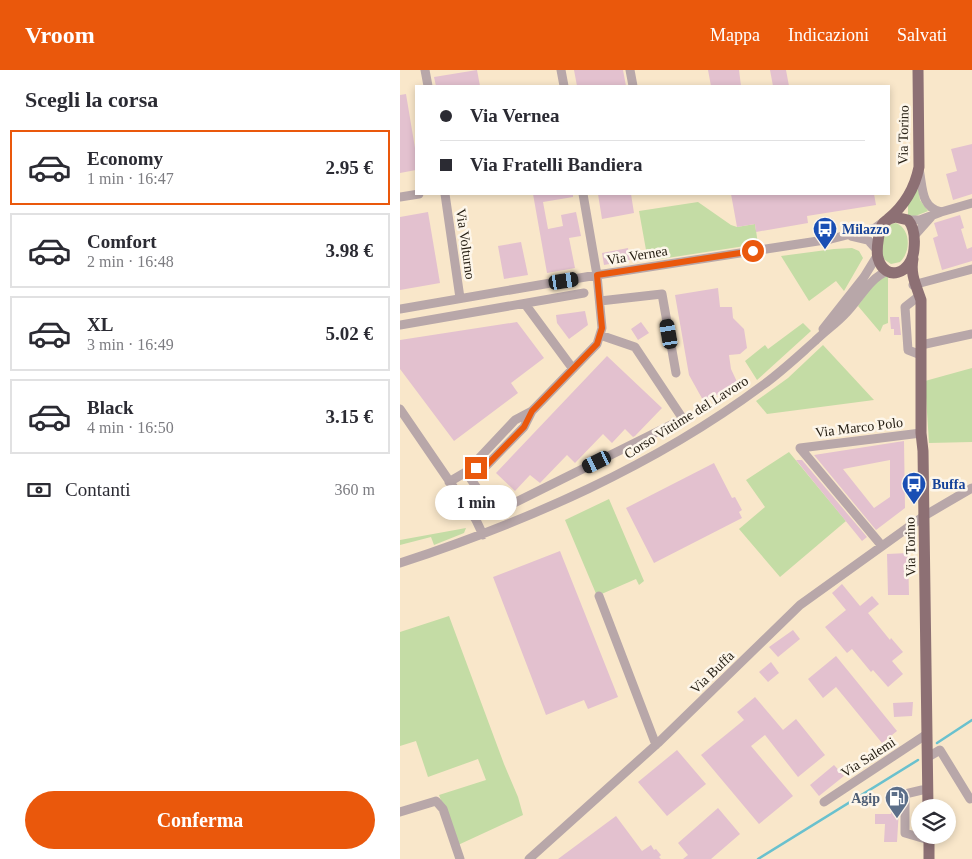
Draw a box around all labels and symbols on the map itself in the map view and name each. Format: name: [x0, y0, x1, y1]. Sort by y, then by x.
street label: Via Torino: [895, 105, 912, 165]
street label: Via Volturno: [453, 208, 478, 280]
bus stop icon: Milazzo: [812, 216, 838, 250]
place label: Milazzo: [842, 222, 889, 237]
route start: [742, 240, 764, 262]
street label: Via Vernea: [606, 243, 669, 268]
car: [548, 271, 579, 291]
car: [659, 318, 678, 350]
street label: Corso Vittime del Lavoro: [622, 373, 751, 462]
street label: Via Marco Polo: [814, 415, 904, 440]
car: [580, 449, 613, 475]
route end: [465, 457, 487, 479]
bus stop icon: Buffa: [901, 471, 927, 505]
place label: Buffa: [932, 477, 965, 492]
callout: 1 min: [435, 486, 517, 520]
street label: Via Torino: [902, 517, 919, 577]
street label: Via Buffa: [688, 647, 738, 697]
street label: Via Salemi: [838, 734, 898, 781]
fuel station icon: Agip: [884, 785, 910, 819]
place label: Agip: [851, 791, 880, 806]

